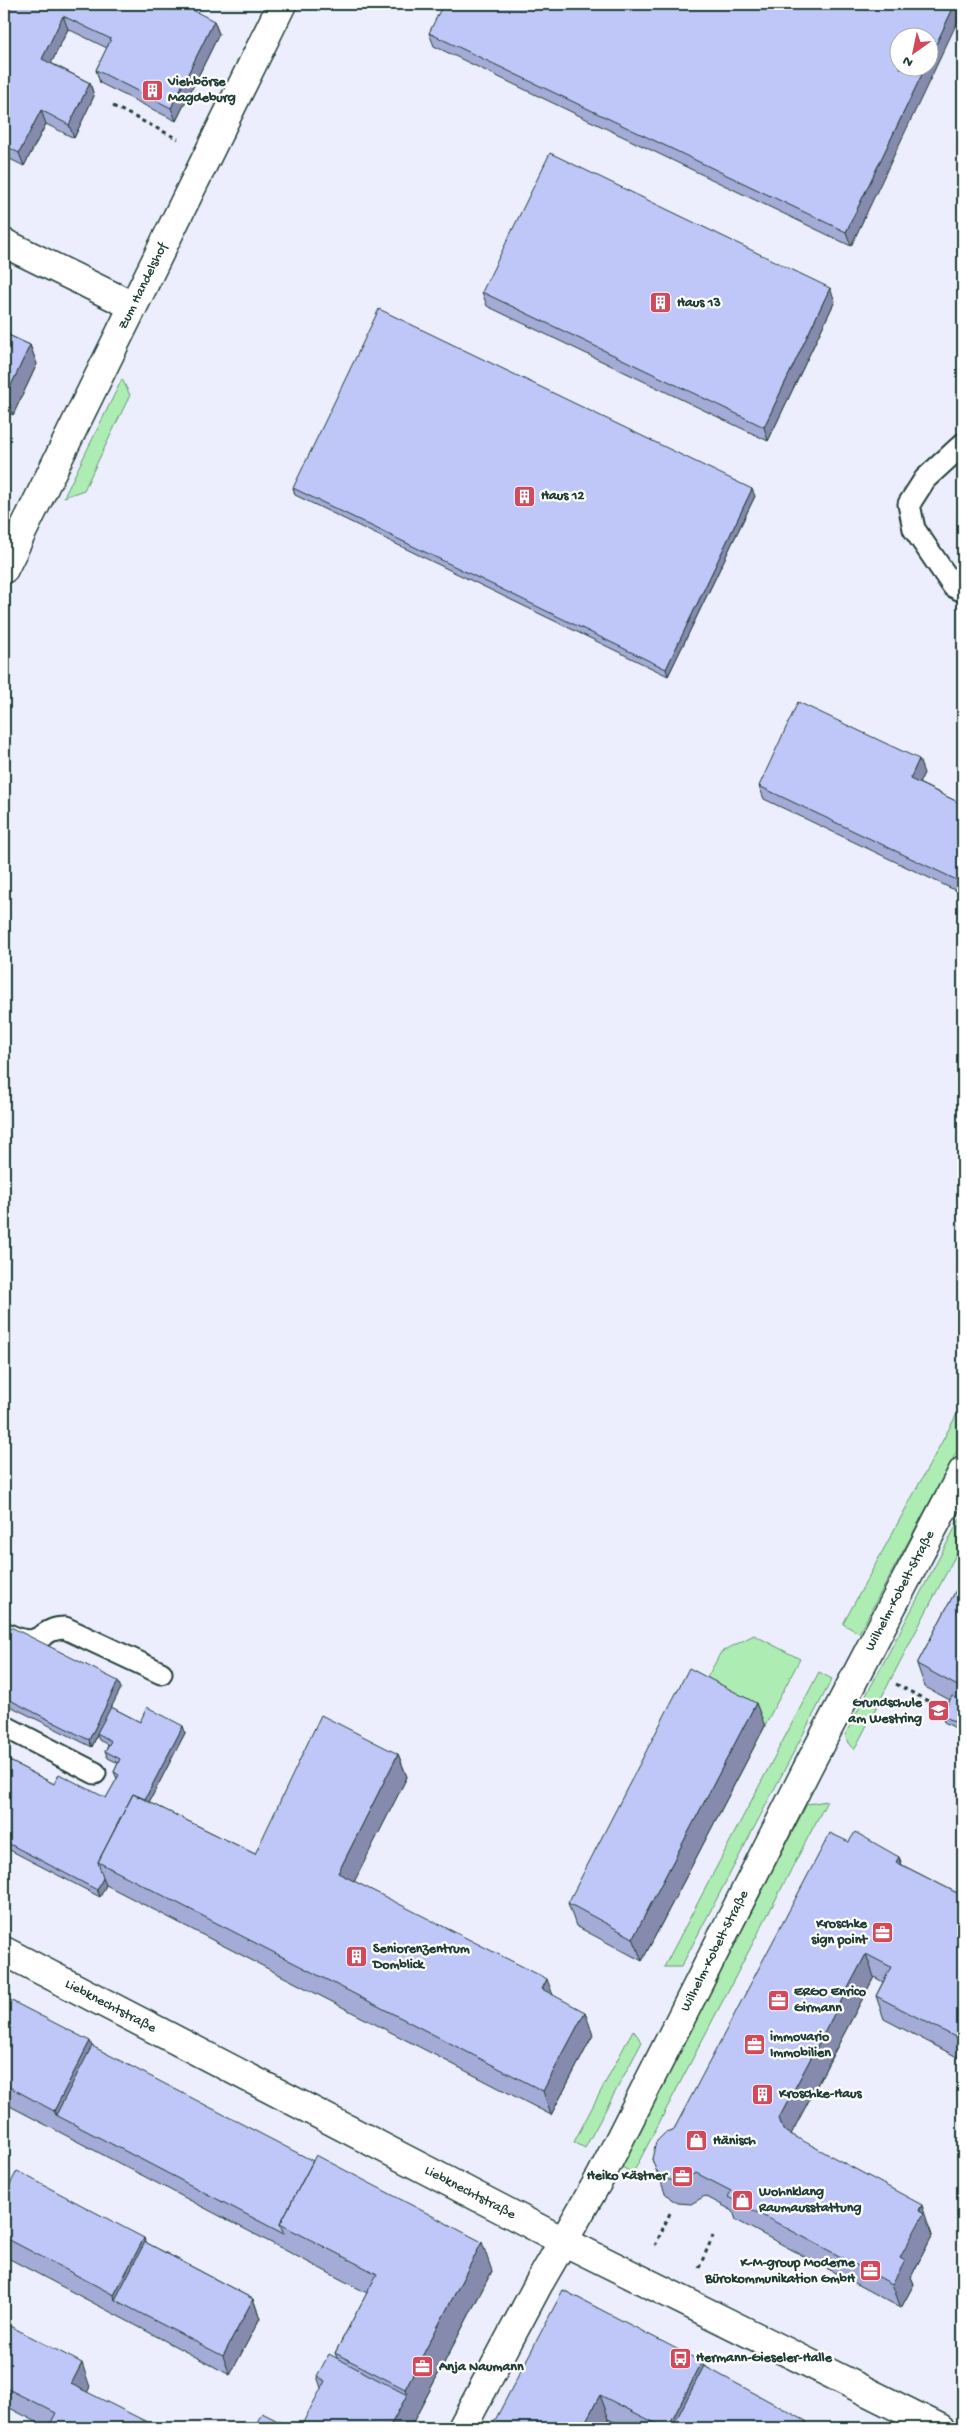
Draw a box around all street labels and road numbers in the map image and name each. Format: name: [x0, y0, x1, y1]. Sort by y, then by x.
street label: Zum Handelshof: [115, 239, 172, 332]
street label: Wilhelm-Kobelt-Straße: [862, 1527, 939, 1654]
street label: Wilhelm-Kobelt-Straße: [677, 1887, 753, 2015]
street label: Liebknechtstraße: [62, 1976, 160, 2037]
street label: Liebknechtstraße: [422, 2162, 519, 2224]

